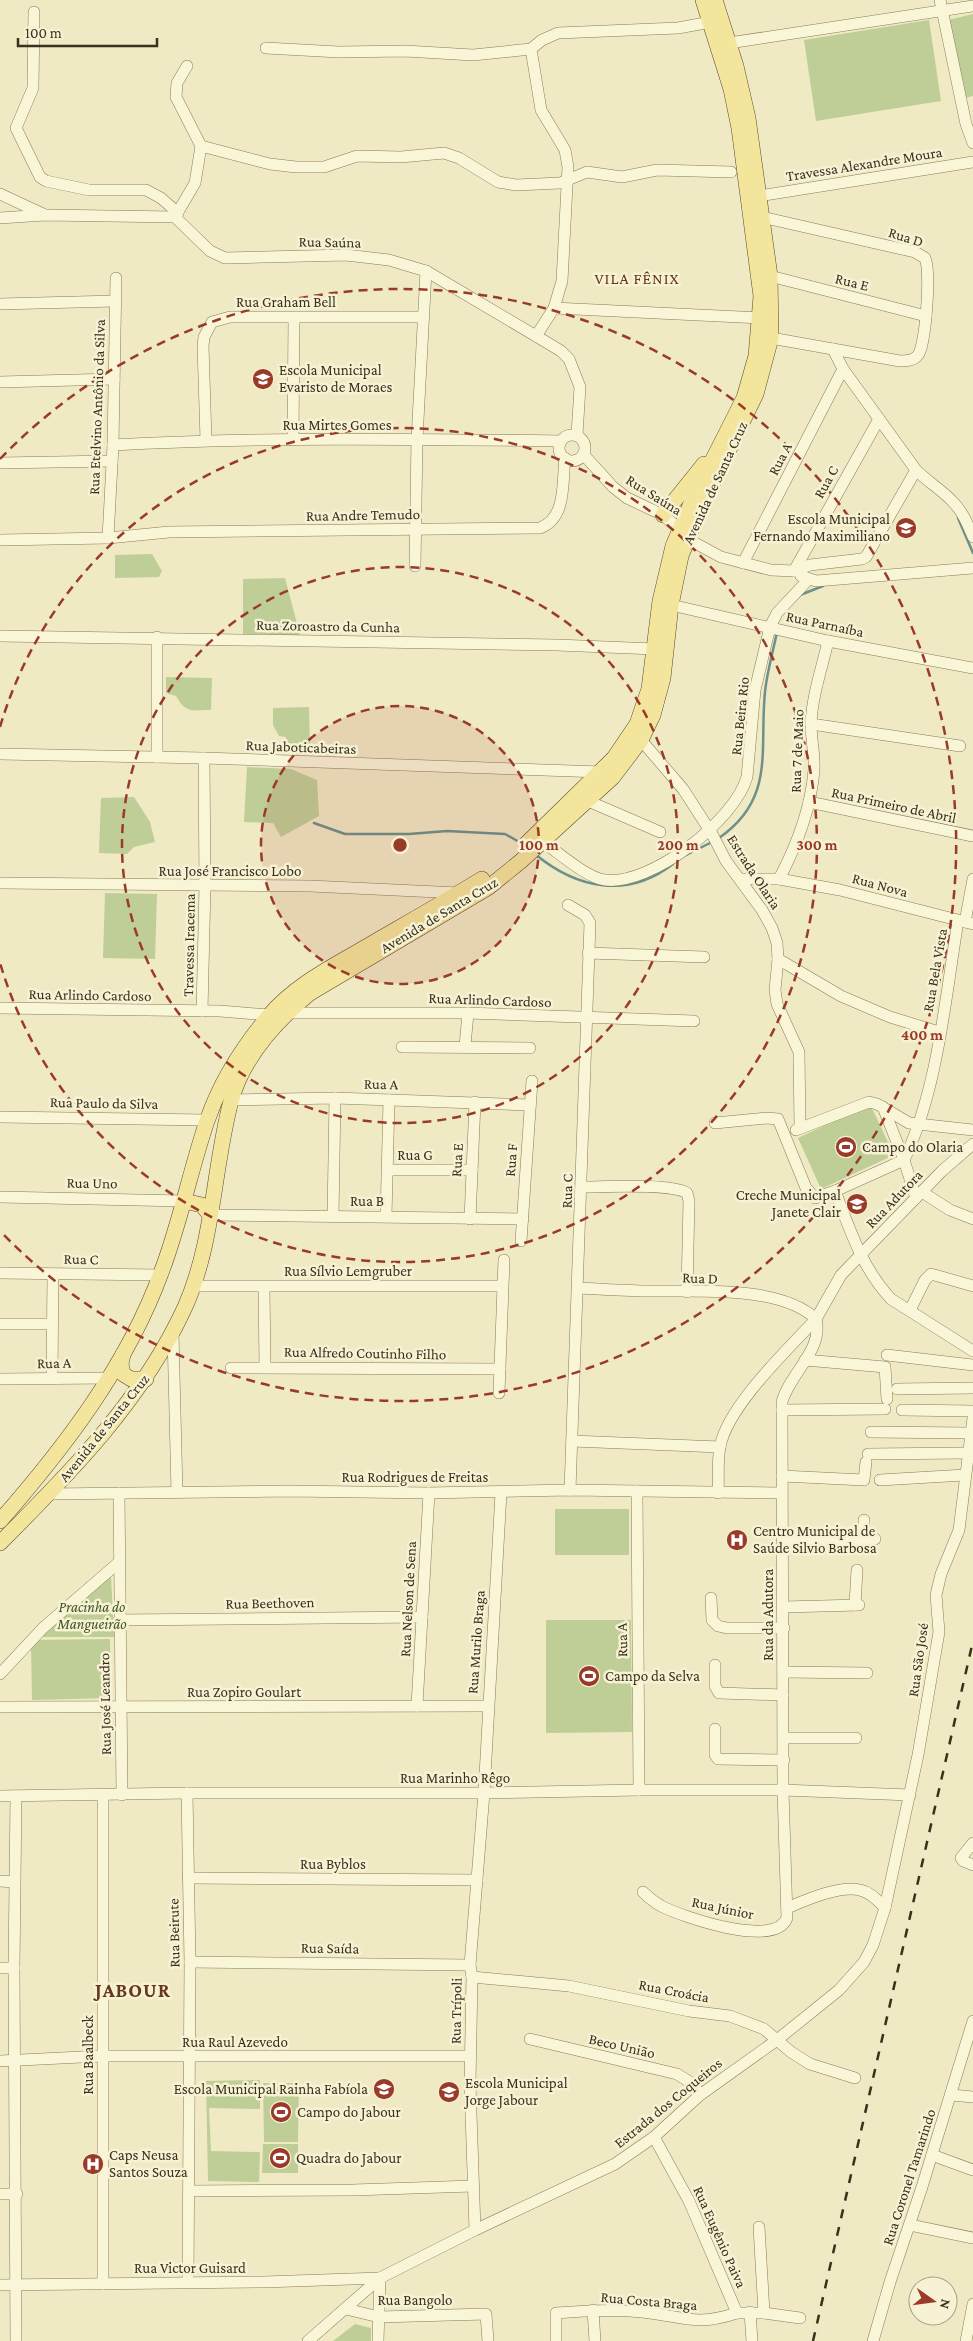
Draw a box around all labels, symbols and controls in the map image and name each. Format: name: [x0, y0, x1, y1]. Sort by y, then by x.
scale bar: [18, 15, 156, 47]
text: 100 m: [25, 25, 62, 41]
street label: Travessa Alexandre Moura: [785, 144, 943, 184]
street label: Rua D: [887, 224, 925, 250]
street label: Rua Saúna: [298, 233, 362, 251]
district label: VILA FÊNIX: [594, 270, 680, 287]
street label: Rua E: [834, 270, 870, 294]
street label: Rua Graham Bell: [236, 294, 336, 310]
street label: Rua Etelvino Antônio da Silva: [86, 319, 108, 495]
place label: Escola Municipal Evaristo de Moraes: [279, 362, 393, 395]
school or university icon: Escola Municipal Evaristo de Moraes: [251, 367, 275, 391]
street label: Rua Mirtes Gomes: [282, 417, 392, 433]
street label: Avenida de Santa Cruz: [680, 419, 750, 547]
street label: Rua A: [765, 440, 795, 478]
street label: Rua C: [811, 463, 841, 501]
street label: Rua Saúna: [623, 472, 685, 518]
street label: Rua Andre Temudo: [306, 506, 420, 524]
place label: Escola Municipal Fernando Maximiliano: [753, 511, 890, 544]
school or university icon: Escola Municipal Fernando Maximiliano: [894, 516, 918, 540]
street label: Rua Parnaíba: [785, 608, 865, 640]
street label: Rua Zoroastro da Cunha: [256, 617, 400, 635]
street label: Rua Beira Rio: [728, 676, 752, 756]
street label: Rua 7 de Maio: [788, 709, 806, 793]
street label: Rua Jaboticabeiras: [245, 737, 357, 758]
street label: Rua Primeiro de Abril: [830, 784, 958, 826]
street label: Estrada Olaria: [724, 832, 784, 912]
centre of rings: [391, 836, 409, 854]
text: 100 m: [519, 837, 559, 853]
text: 200 m: [657, 837, 699, 853]
text: 300 m: [796, 837, 838, 853]
street label: Rua José Francisco Lobo: [159, 863, 301, 880]
street label: Rua Nova: [851, 870, 910, 900]
street label: Avenida de Santa Cruz: [378, 874, 500, 956]
street label: Travessa Iracema: [180, 893, 198, 997]
street label: Rua Bela Vista: [920, 927, 950, 1013]
street label: Rua Arlindo Cardoso: [28, 986, 152, 1004]
street label: Rua Arlindo Cardoso: [428, 990, 552, 1010]
text: 400 m: [901, 1027, 943, 1043]
street label: Rua A: [364, 1076, 399, 1092]
street label: Rua Paulo da Silva: [50, 1094, 158, 1112]
sports icon: Campo do Olaria: [834, 1135, 858, 1159]
place label: Campo do Olaria: [862, 1139, 963, 1156]
street label: Rua F: [502, 1142, 520, 1177]
street label: Rua E: [448, 1143, 466, 1177]
street label: Rua G: [397, 1147, 433, 1163]
street label: Rua Adutora: [862, 1167, 926, 1231]
street label: Rua C: [558, 1173, 576, 1209]
street label: Rua Uno: [66, 1175, 118, 1191]
place label: Creche Municipal Janete Clair: [736, 1187, 842, 1221]
school or university icon: Creche Municipal Janete Clair: [845, 1192, 869, 1216]
street label: Rua B: [350, 1193, 384, 1209]
street label: Rua C: [64, 1251, 99, 1267]
street label: Rua Sílvio Lemgruber: [284, 1263, 413, 1280]
street label: Rua D: [682, 1269, 718, 1287]
street label: Rua Alfredo Coutinho Filho: [284, 1344, 446, 1362]
street label: Rua A: [37, 1355, 72, 1371]
street label: Avenida de Santa Cruz: [56, 1371, 152, 1485]
street label: Rua Rodrigues de Freitas: [342, 1469, 489, 1486]
place label: Centro Municipal de Saúde Silvio Barbosa: [753, 1523, 877, 1556]
hospital icon: Centro Municipal de Saúde Silvio Barbosa: [725, 1528, 749, 1552]
street label: Rua Nelson de Sena: [397, 1540, 419, 1657]
street label: Rua da Adutora: [760, 1569, 776, 1661]
street label: Rua Murilo Braga: [464, 1590, 489, 1695]
street label: Rua Beethoven: [225, 1594, 315, 1612]
park label: Pracinha do Mangueirão: [56, 1599, 127, 1633]
street label: Rua A: [614, 1622, 630, 1657]
street label: Rua São José: [905, 1622, 932, 1698]
street label: Rua José Leandro: [96, 1653, 115, 1755]
sports icon: Campo da Selva: [577, 1664, 601, 1688]
place label: Campo da Selva: [605, 1668, 700, 1685]
street label: Rua Zopiro Goulart: [187, 1684, 302, 1701]
street label: Rua Marinho Rêgo: [400, 1770, 510, 1787]
street label: Rua Byblos: [300, 1856, 366, 1873]
street label: Rua Júnior: [690, 1894, 756, 1923]
street label: Rua Beirute: [165, 1898, 183, 1968]
street label: Rua Saída: [301, 1939, 359, 1957]
street label: Rua Croácia: [638, 1976, 711, 2006]
street label: Rua Trípoli: [447, 1978, 466, 2044]
district label: JABOUR: [93, 1979, 171, 2001]
street label: Rua Baalbeck: [80, 2014, 96, 2095]
street label: Beco União: [587, 2031, 657, 2061]
street label: Rua Raul Azevedo: [182, 2034, 288, 2050]
street label: Estrada dos Coqueiros: [611, 2055, 726, 2152]
place label: Escola Municipal Jorge Jabour: [463, 2075, 568, 2109]
school or university icon: Escola Municipal Rainha Fabíola: [372, 2077, 396, 2101]
school or university icon: Escola Municipal Jorge Jabour: [437, 2080, 461, 2104]
place label: Escola Municipal Rainha Fabíola: [174, 2081, 368, 2098]
sports icon: Campo do Jabour: [269, 2100, 293, 2124]
place label: Campo do Jabour: [297, 2104, 402, 2121]
street label: Rua Coronel Tamarindo: [879, 2107, 939, 2247]
sports icon: Quadra do Jabour: [268, 2146, 292, 2170]
place label: Caps Neusa Santos Souza: [109, 2147, 188, 2180]
place label: Quadra do Jabour: [296, 2150, 402, 2167]
hospital icon: Caps Neusa Santos Souza: [81, 2152, 105, 2176]
street label: Rua Eugênio Paiva: [689, 2184, 750, 2291]
street label: Rua Victor Guisard: [134, 2260, 246, 2276]
north arrow: [908, 2276, 958, 2326]
street label: Rua Costa Braga: [600, 2289, 698, 2314]
street label: Rua Bangolo: [377, 2292, 453, 2309]
text: N: [937, 2298, 955, 2311]

